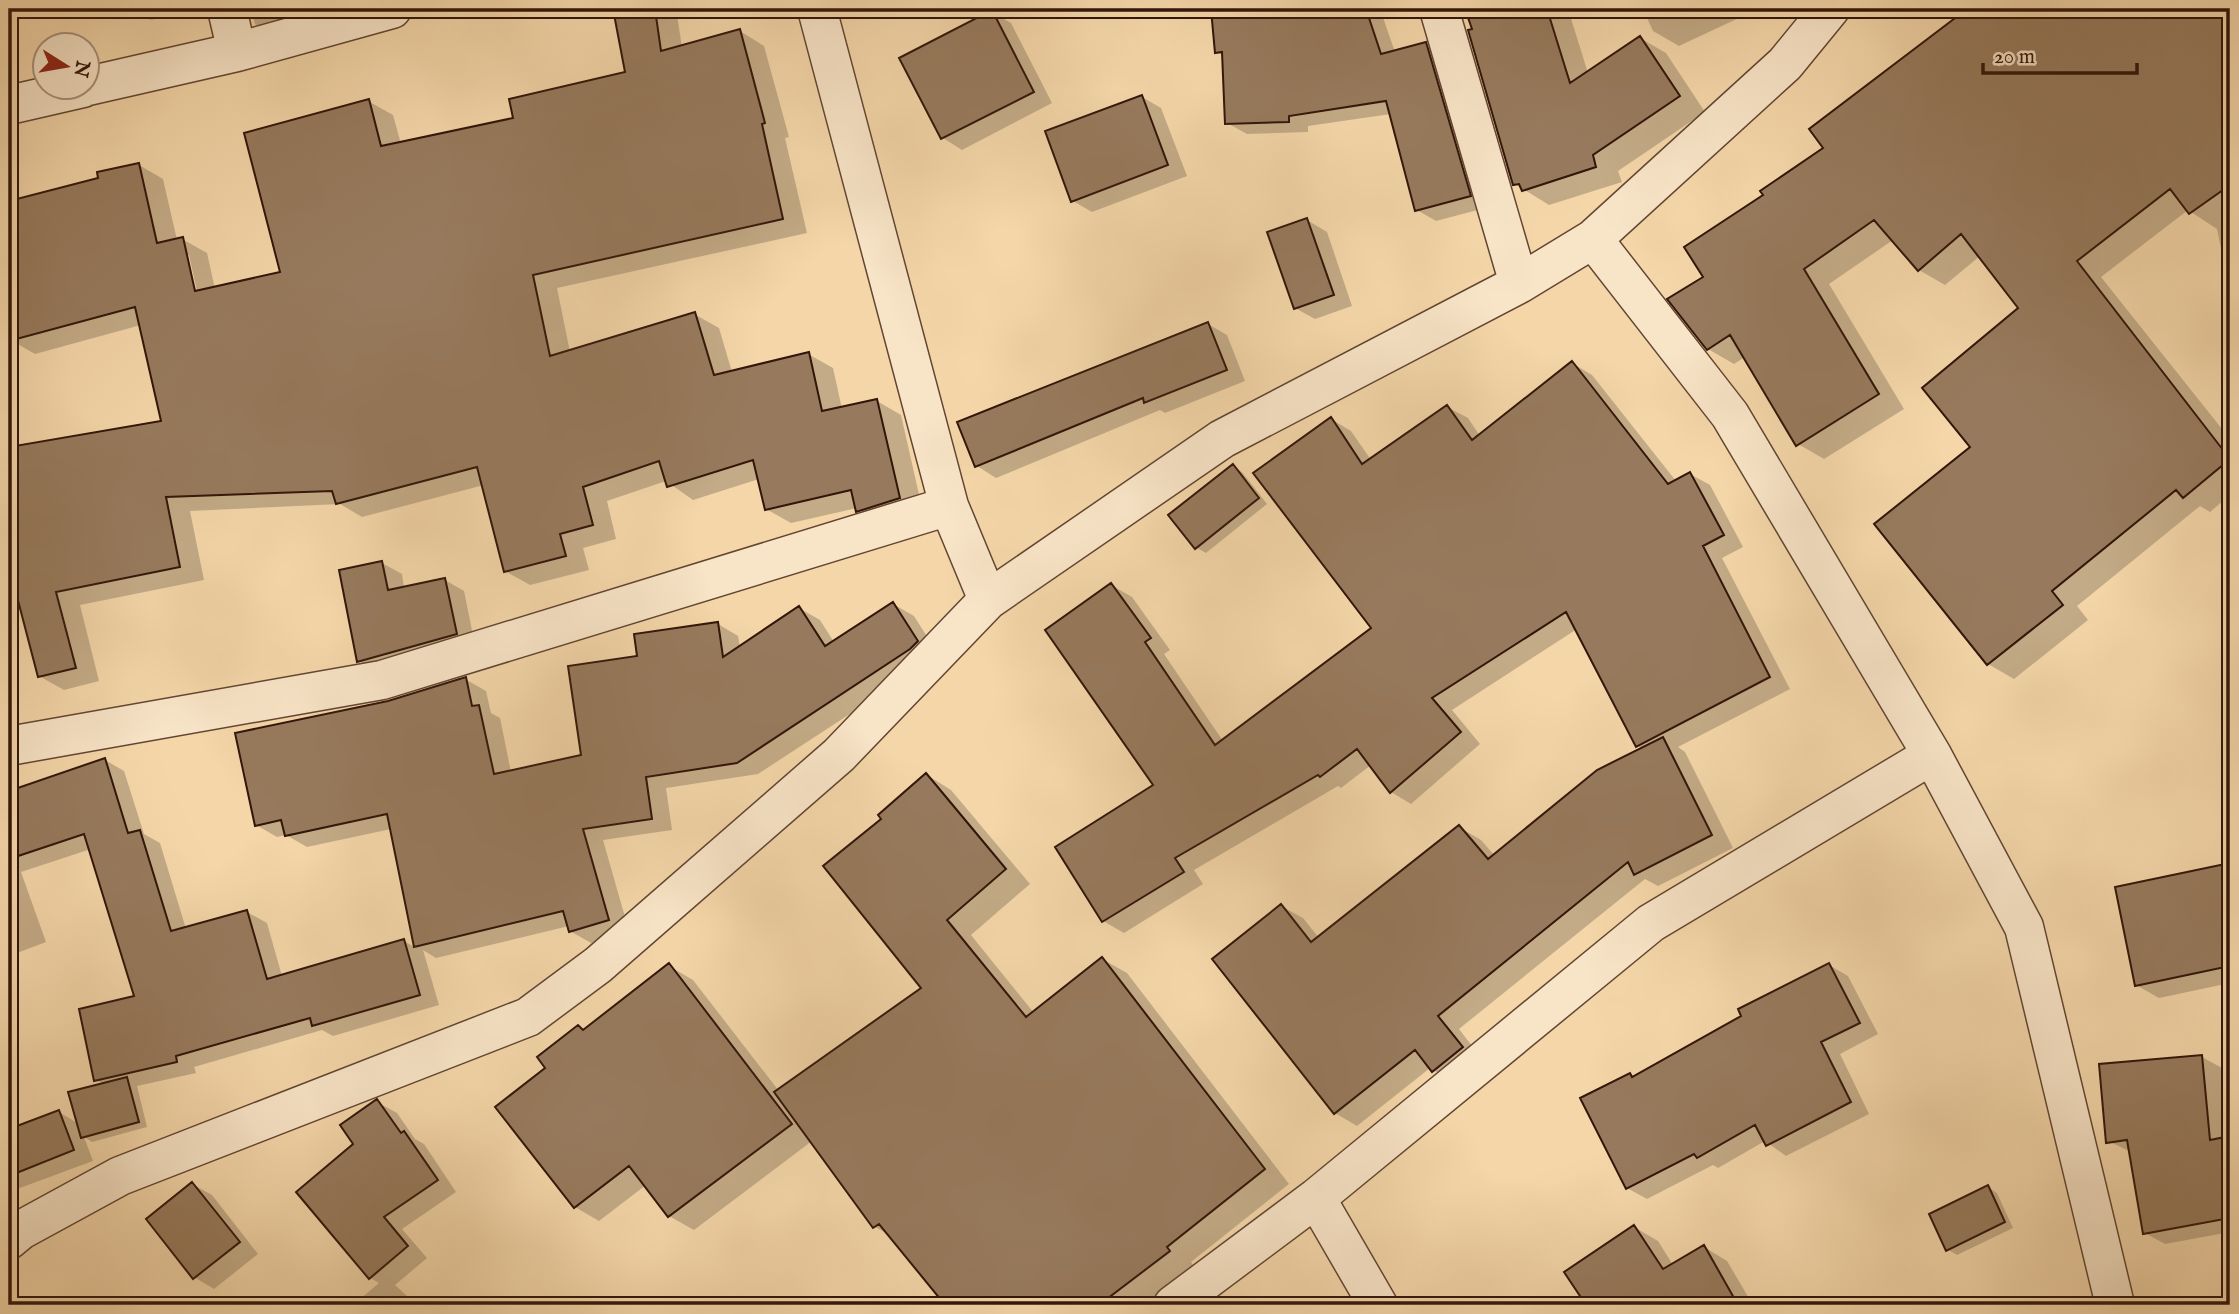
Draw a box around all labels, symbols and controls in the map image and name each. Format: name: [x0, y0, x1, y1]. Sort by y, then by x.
north arrow: [32, 32, 102, 102]
scale bar: [1983, 32, 2138, 76]
text: 20 m: [1994, 44, 2035, 71]
text: N: [67, 58, 94, 80]

